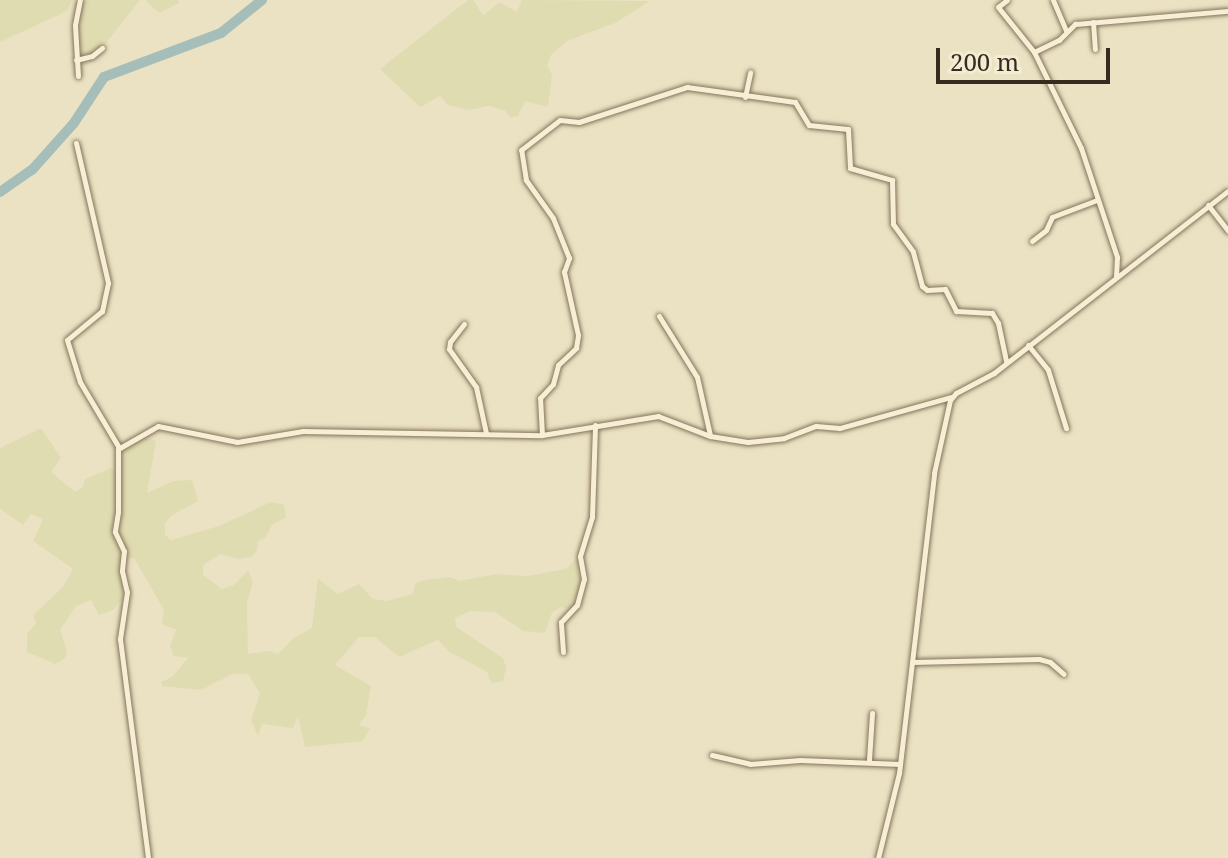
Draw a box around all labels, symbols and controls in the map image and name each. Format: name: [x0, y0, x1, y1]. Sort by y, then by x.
scale bar: [940, 32, 1114, 82]
text: 200 m: [950, 45, 1019, 78]

